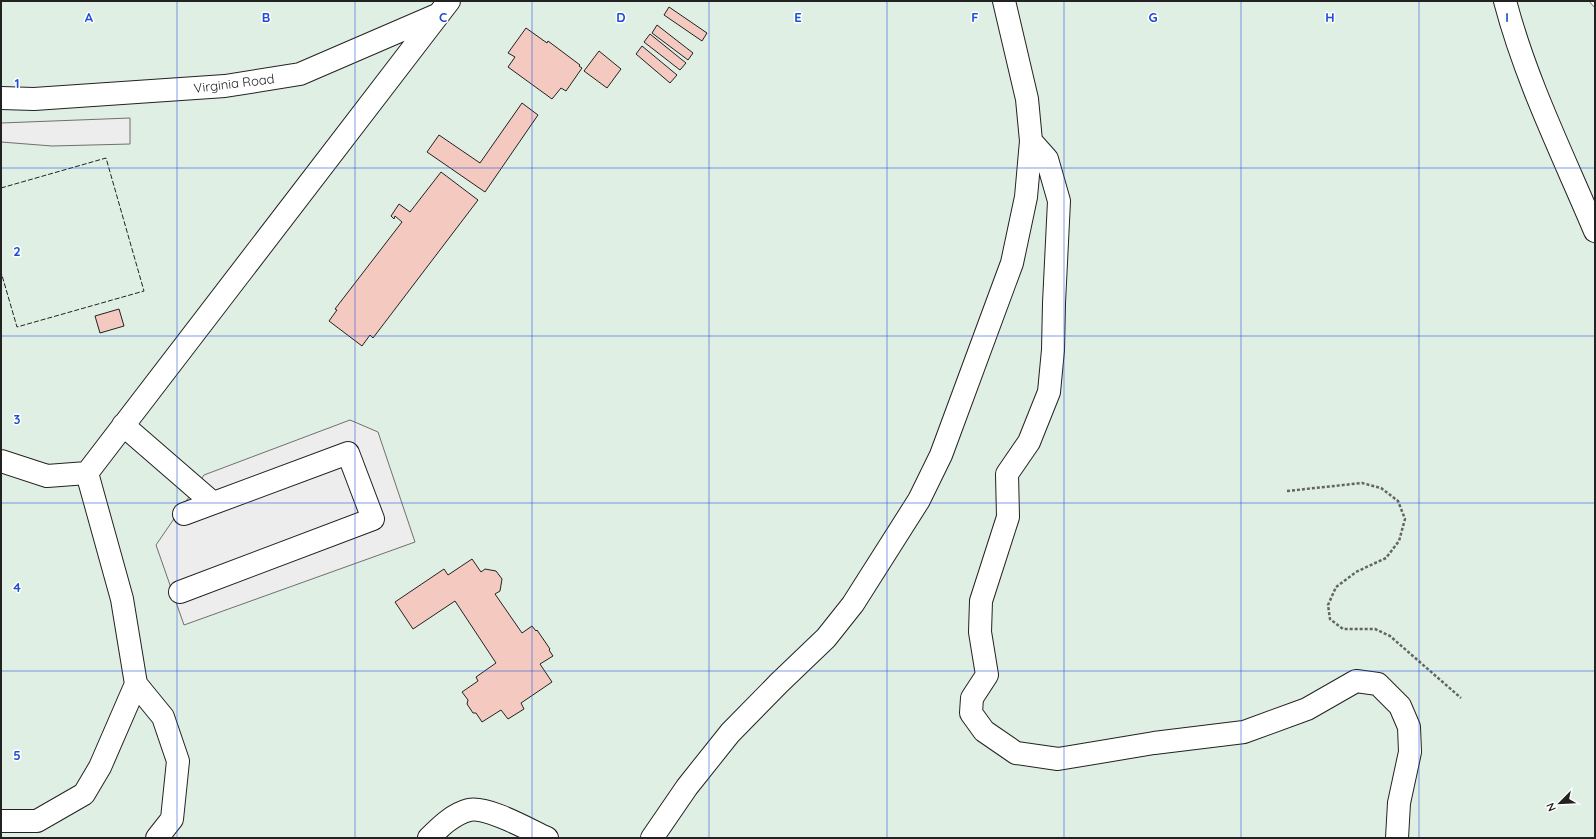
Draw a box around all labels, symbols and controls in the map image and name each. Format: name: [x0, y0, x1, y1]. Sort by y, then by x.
text: A: [85, 9, 94, 25]
text: B: [262, 9, 270, 25]
text: C: [439, 9, 447, 25]
text: D: [616, 9, 626, 25]
text: E: [794, 9, 802, 25]
text: F: [971, 9, 979, 25]
text: G: [1148, 9, 1158, 25]
text: H: [1325, 9, 1335, 25]
text: I: [1505, 9, 1509, 25]
street label: Virginia Road: [193, 70, 275, 96]
text: 1: [14, 75, 20, 91]
text: 2: [13, 243, 21, 259]
text: 3: [14, 411, 21, 427]
text: 4: [13, 579, 21, 595]
text: 5: [13, 747, 21, 763]
north arrow: [1540, 783, 1580, 823]
text: N: [1543, 801, 1559, 814]

